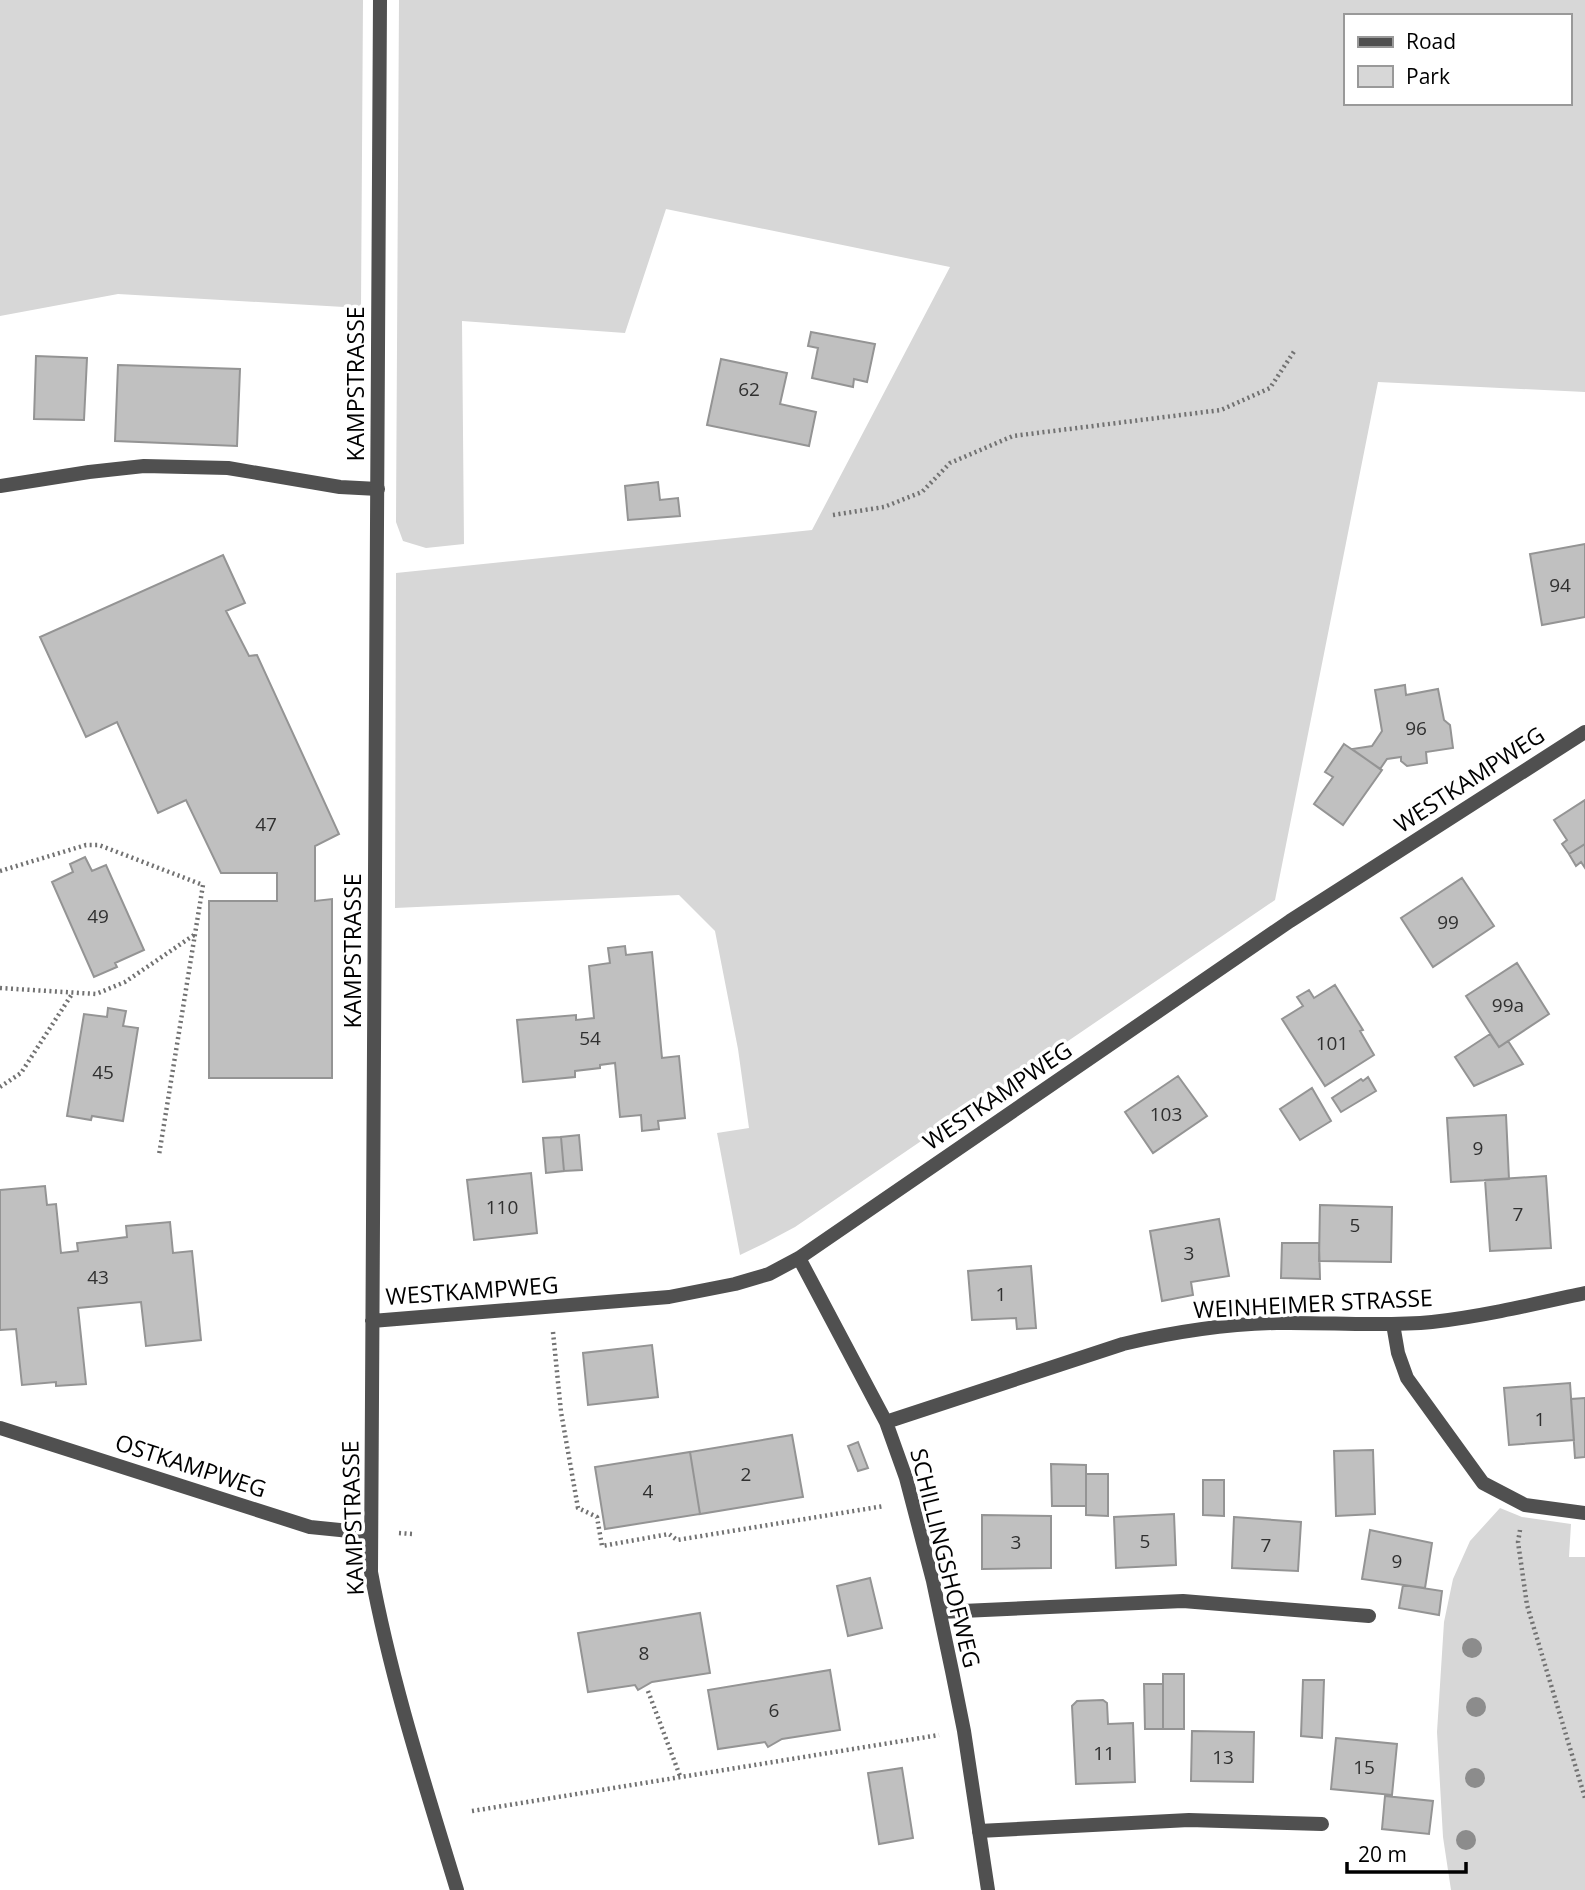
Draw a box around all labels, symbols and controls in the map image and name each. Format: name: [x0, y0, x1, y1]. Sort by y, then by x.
legend: [1344, 14, 1571, 105]
text: Road: [1406, 27, 1456, 55]
text: Park: [1406, 62, 1450, 90]
street label: KAMPSTRASSE: [339, 306, 371, 462]
house number: 62: [738, 376, 760, 402]
house number: 94: [1549, 572, 1571, 598]
house number: 96: [1405, 715, 1427, 741]
street label: WESTKAMPWEG: [1388, 718, 1550, 840]
house number: 47: [255, 811, 277, 837]
street label: KAMPSTRASSE: [336, 873, 368, 1029]
house number: 49: [87, 903, 109, 929]
house number: 99: [1437, 909, 1459, 935]
house number: 99a: [1492, 992, 1524, 1018]
house number: 54: [579, 1025, 601, 1051]
house number: 101: [1316, 1030, 1348, 1056]
street label: WESTKAMPWEG: [916, 1033, 1078, 1157]
house number: 45: [92, 1059, 114, 1085]
house number: 103: [1150, 1101, 1182, 1127]
house number: 9: [1473, 1135, 1483, 1161]
house number: 110: [486, 1194, 518, 1220]
house number: 7: [1513, 1201, 1523, 1227]
house number: 5: [1350, 1212, 1360, 1238]
house number: 3: [1184, 1240, 1194, 1266]
house number: 43: [87, 1264, 109, 1290]
street label: WESTKAMPWEG: [385, 1268, 559, 1312]
house number: 1: [996, 1281, 1006, 1307]
street label: WEINHEIMER STRASSE: [1193, 1281, 1433, 1325]
house number: 1: [1535, 1406, 1545, 1432]
street label: OSTKAMPWEG: [111, 1426, 271, 1504]
street label: KAMPSTRASSE: [333, 1440, 371, 1596]
street label: SCHILLINGSHOFWEG: [903, 1445, 989, 1671]
house number: 2: [741, 1461, 751, 1487]
house number: 4: [643, 1478, 654, 1504]
house number: 5: [1140, 1528, 1150, 1554]
house number: 3: [1011, 1529, 1021, 1555]
house number: 7: [1261, 1532, 1271, 1558]
house number: 9: [1392, 1548, 1402, 1574]
house number: 8: [639, 1640, 649, 1666]
house number: 6: [769, 1697, 779, 1723]
house number: 11: [1093, 1740, 1115, 1766]
house number: 13: [1212, 1744, 1234, 1770]
house number: 15: [1353, 1754, 1375, 1780]
scale bar: [1347, 1830, 1466, 1874]
text: 20 m: [1358, 1840, 1407, 1868]

